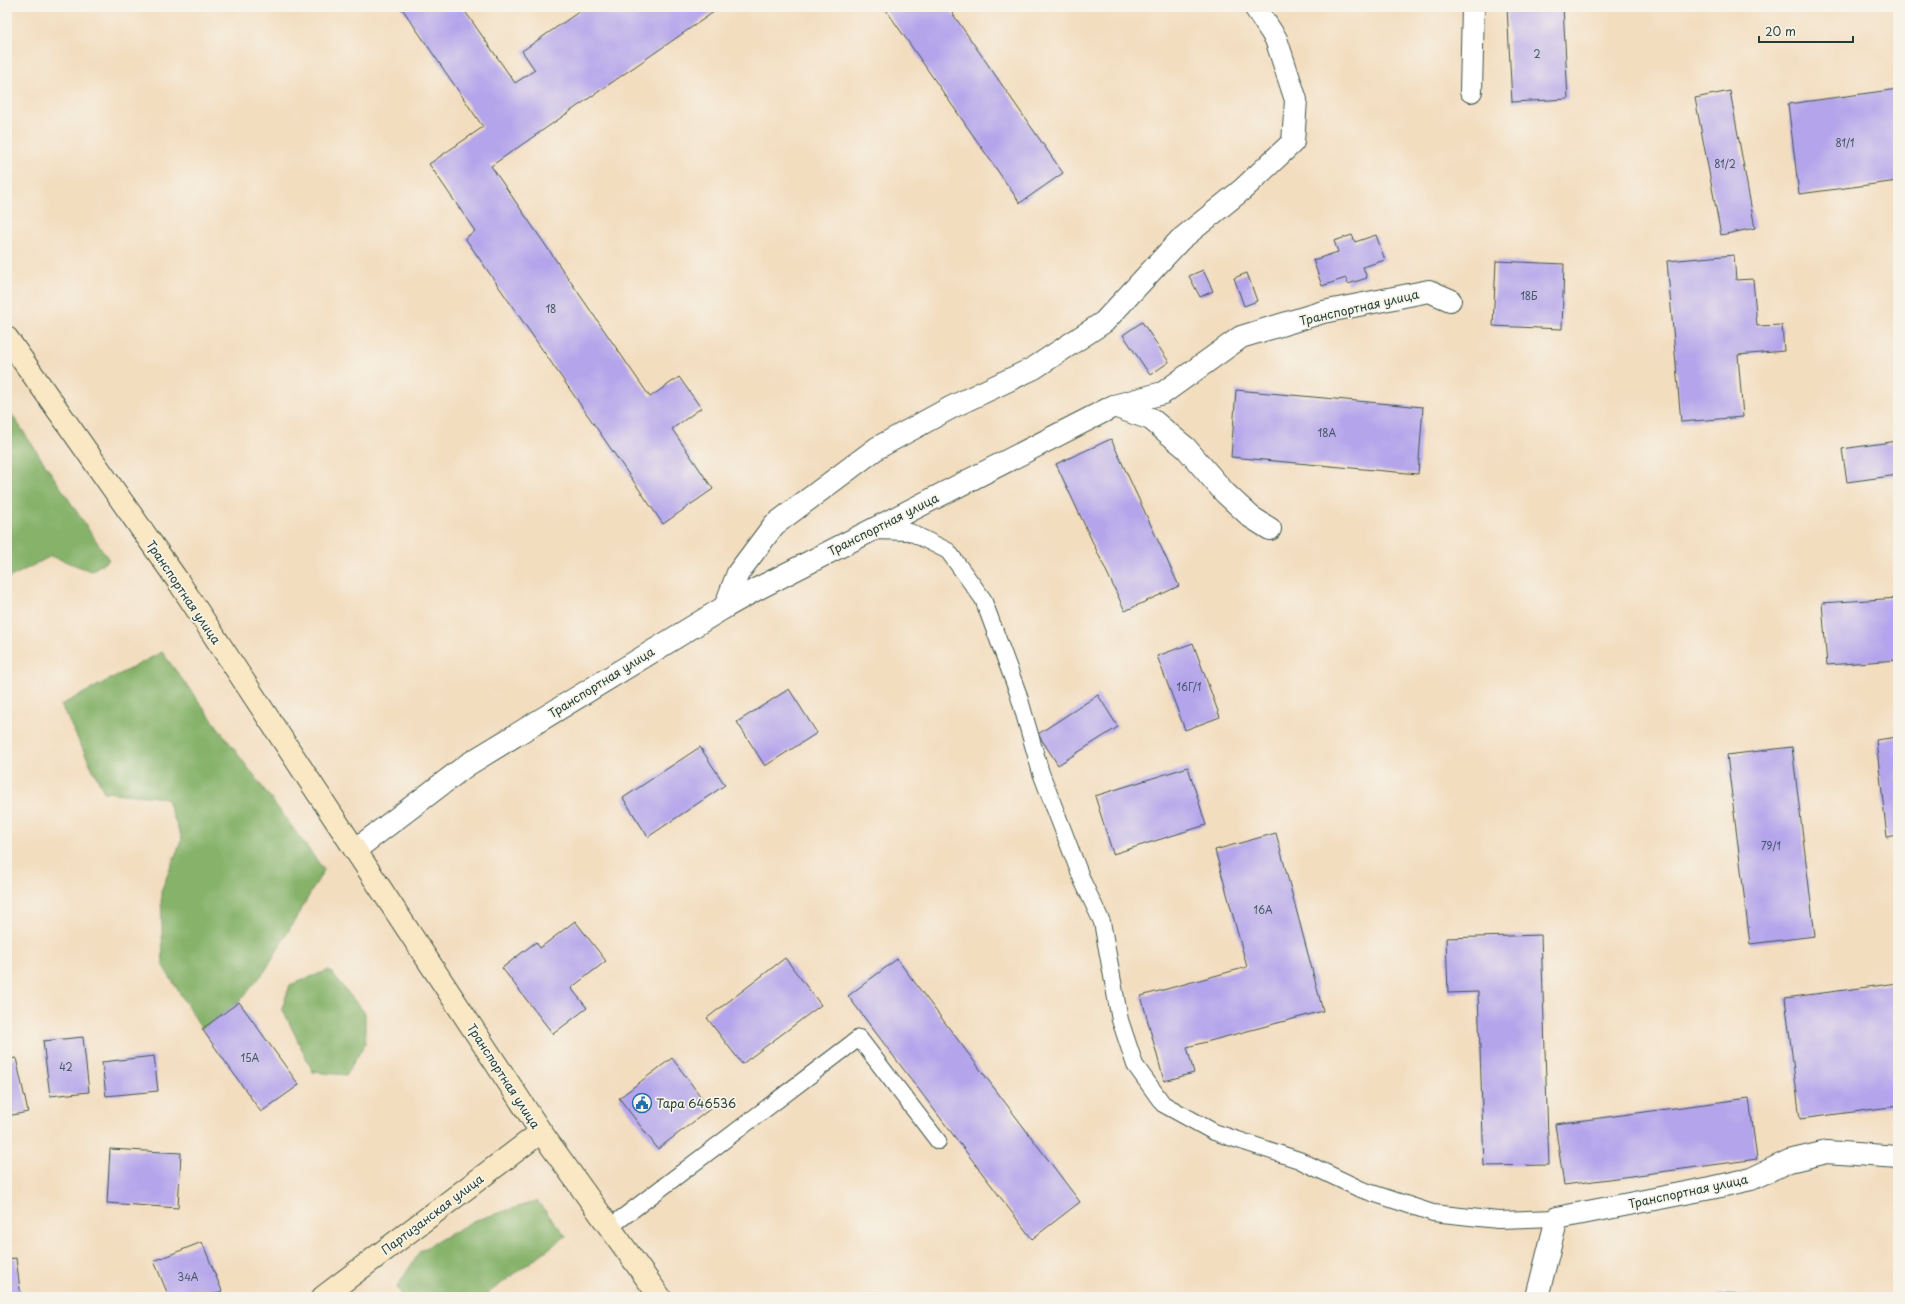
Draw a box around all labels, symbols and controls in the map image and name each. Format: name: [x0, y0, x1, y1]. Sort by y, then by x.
scale bar: [1759, 18, 1853, 44]
text: 20 m: [1765, 22, 1796, 40]
house number: 2: [1533, 46, 1541, 61]
house number: 81/1: [1835, 135, 1855, 150]
house number: 81/2: [1714, 156, 1736, 171]
street label: Транспортная улица: [1298, 284, 1421, 329]
house number: 18Б: [1520, 288, 1538, 303]
house number: 18: [546, 301, 556, 316]
house number: 18А: [1318, 425, 1337, 440]
street label: Транспортная улица: [825, 488, 942, 560]
street label: Транспортная улица: [142, 536, 226, 648]
street label: Транспортная улица: [545, 642, 658, 722]
house number: 16Г/1: [1177, 679, 1201, 694]
house number: 79/1: [1761, 838, 1781, 853]
house number: 16А: [1253, 902, 1273, 917]
street label: Транспортная улица: [463, 1020, 545, 1132]
house number: 15А: [241, 1050, 260, 1065]
house number: 42: [59, 1059, 73, 1074]
public building icon: Тара 646536: [631, 1092, 653, 1114]
place label: Тара 646536: [656, 1094, 736, 1112]
street label: Партизанская улица: [377, 1169, 487, 1259]
street label: Транспортная улица: [1626, 1169, 1750, 1212]
house number: 34А: [178, 1269, 199, 1284]

